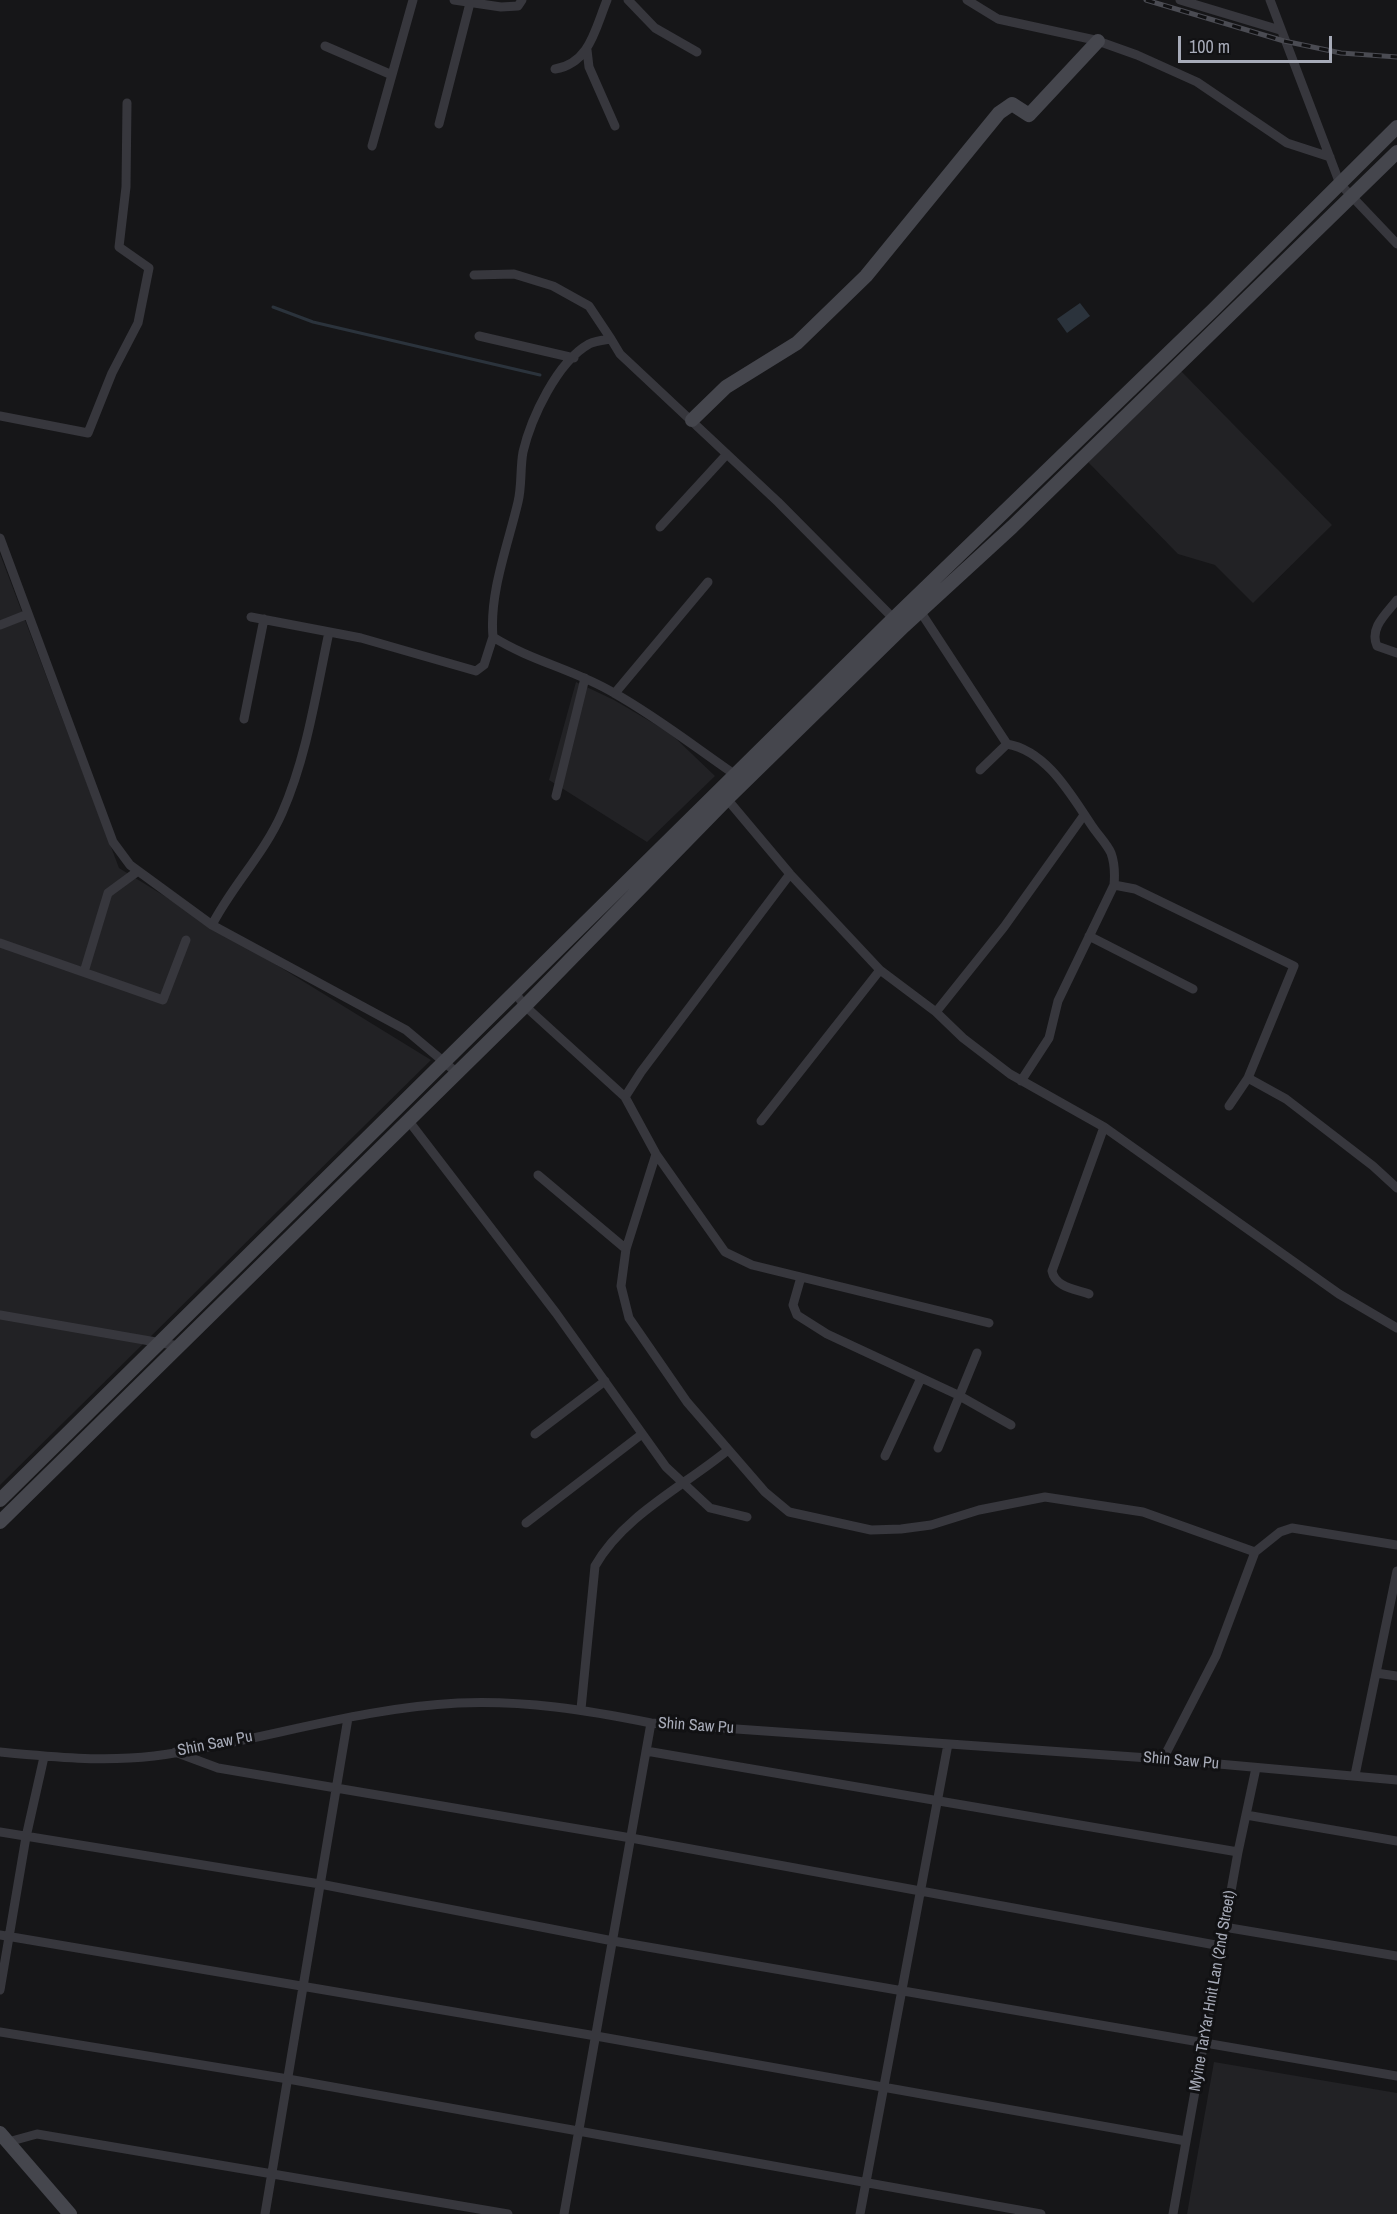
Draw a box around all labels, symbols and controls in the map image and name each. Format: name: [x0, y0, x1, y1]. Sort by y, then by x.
scale bar: [1181, 24, 1336, 62]
text: 100 m: [1189, 34, 1230, 59]
street label: Shin Saw Pu: [657, 1714, 735, 1738]
street label: Shin Saw Pu: [176, 1727, 254, 1761]
street label: Shin Saw Pu: [1142, 1748, 1220, 1774]
street label: Myine TarYar Hnit Lan (2nd Street): [1186, 1889, 1240, 2093]

